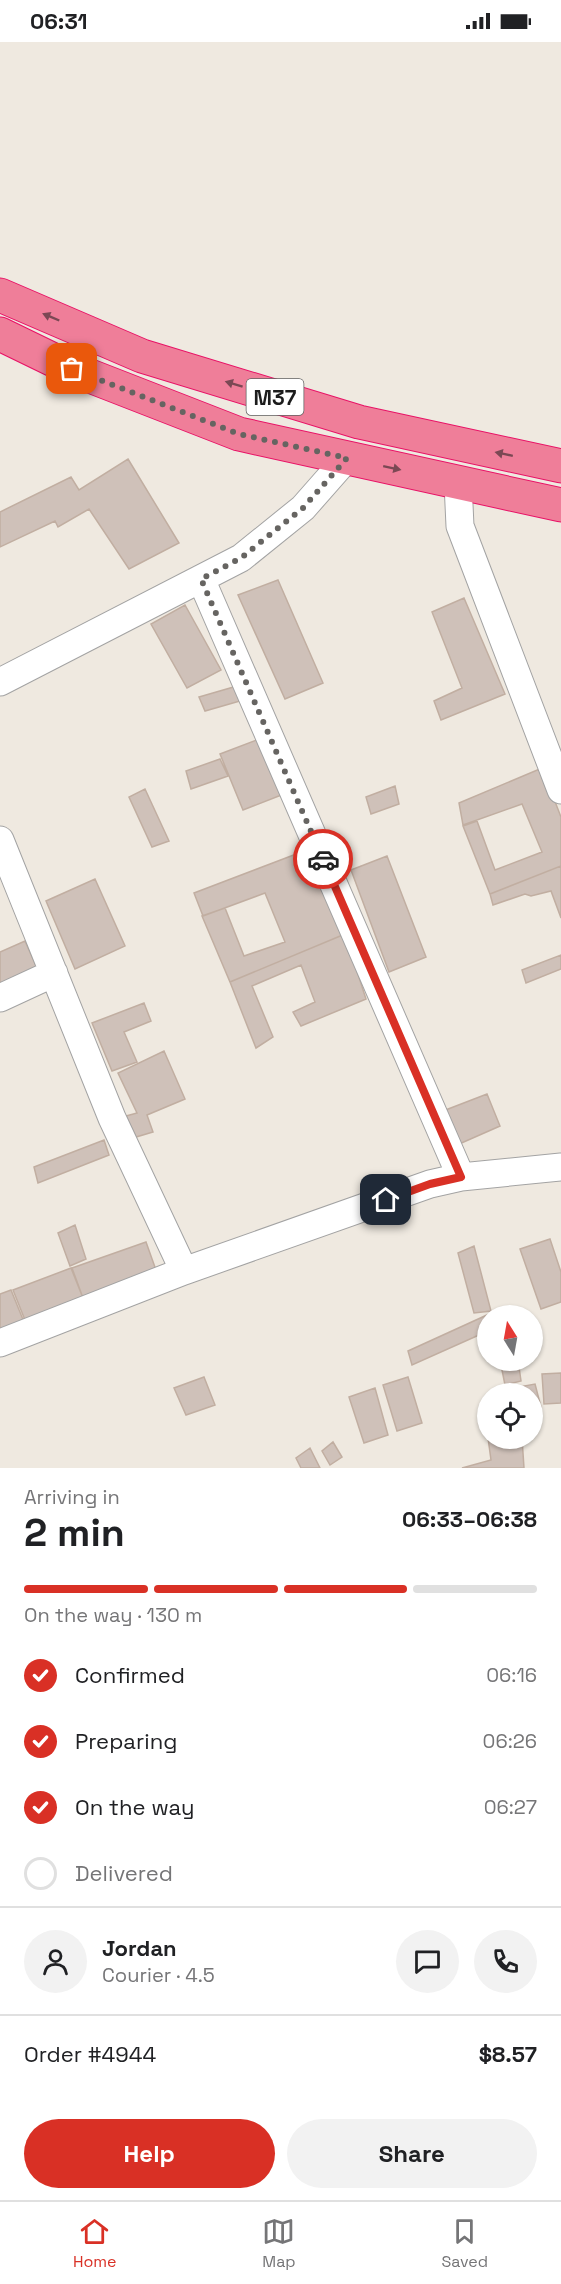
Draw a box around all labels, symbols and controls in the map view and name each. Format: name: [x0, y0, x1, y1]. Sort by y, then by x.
text: 06:31: [30, 7, 87, 35]
one-way arrow: [42, 312, 60, 321]
pin: [46, 343, 97, 394]
icon: bag: [55, 352, 88, 385]
one-way arrow: [225, 379, 243, 388]
road number: M37: [246, 379, 304, 415]
one-way arrow: [495, 448, 513, 458]
one-way arrow: [382, 464, 401, 473]
courier: [293, 829, 353, 889]
icon: car: [307, 843, 340, 876]
pin: [360, 1174, 411, 1225]
icon: home: [369, 1183, 402, 1216]
north arrow: [477, 1305, 543, 1371]
map controls: [477, 1305, 543, 1449]
button: locate: [477, 1383, 543, 1449]
text: Arriving in: [24, 1484, 120, 1510]
text: 06:33–06:38: [402, 1505, 537, 1533]
text: 2 min: [24, 1508, 125, 1557]
text: On the way · 130 m: [24, 1602, 202, 1628]
icon: check: [24, 1659, 57, 1692]
text: Confirmed: [75, 1661, 185, 1689]
text: 06:16: [486, 1662, 537, 1688]
icon: check: [24, 1725, 57, 1758]
text: Preparing: [75, 1727, 177, 1755]
text: 06:26: [483, 1728, 537, 1754]
icon: check: [24, 1791, 57, 1824]
text: On the way: [75, 1793, 194, 1821]
text: 06:27: [484, 1794, 537, 1820]
text: Delivered: [75, 1859, 173, 1887]
button: person: [24, 1930, 87, 1993]
button: chat: [396, 1930, 459, 1993]
button: phone: [474, 1930, 537, 1993]
text: Jordan: [102, 1934, 177, 1962]
text: Courier · 4.5: [102, 1962, 215, 1988]
text: Order #4944: [24, 2040, 156, 2068]
text: $8.57: [479, 2040, 537, 2068]
button: Help: [24, 2119, 275, 2188]
button: Share: [287, 2119, 537, 2188]
tab: Home: [73, 2215, 117, 2272]
tab: Map: [262, 2215, 296, 2272]
tab: Saved: [441, 2215, 488, 2272]

